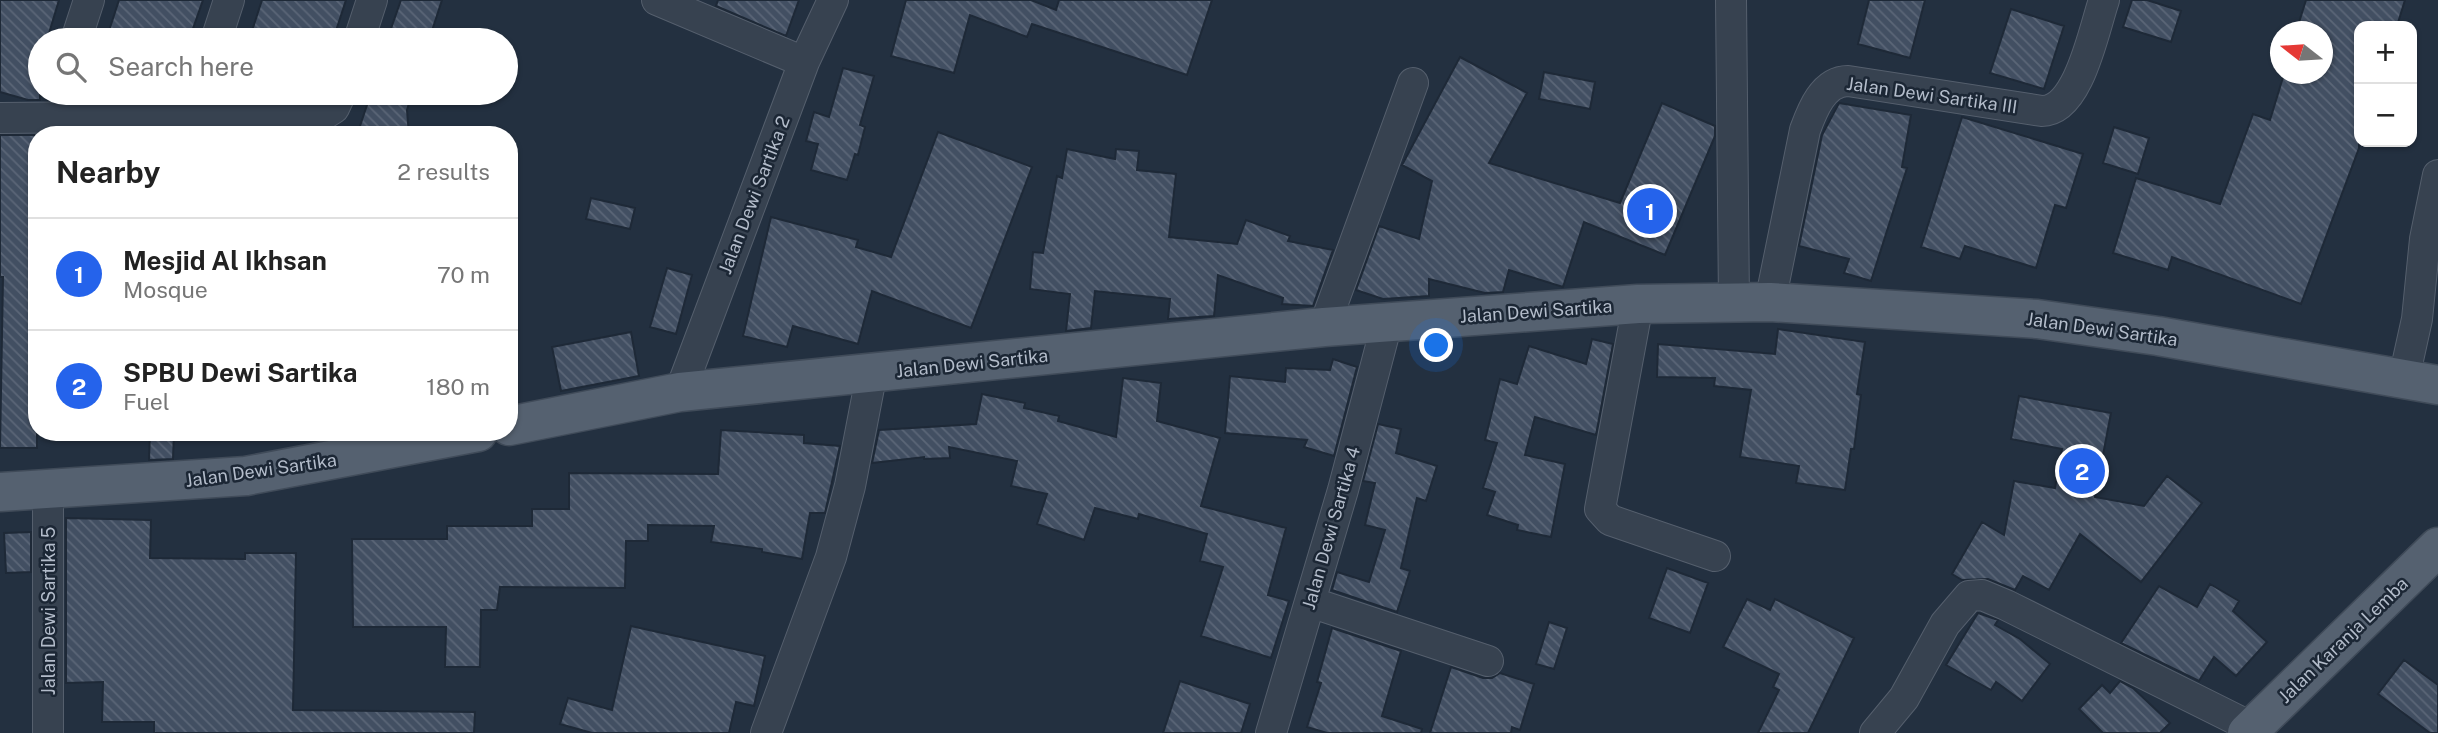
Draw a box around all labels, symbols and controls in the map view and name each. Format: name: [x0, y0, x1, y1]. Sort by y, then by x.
north arrow: [2270, 21, 2333, 84]
map controls: [2354, 21, 2417, 147]
button: +: [2354, 21, 2417, 84]
search box: [28, 28, 518, 105]
icon: search: [52, 48, 90, 86]
text: Search here: [108, 51, 254, 82]
street label: Jalan Dewi Sartika III: [1845, 73, 2019, 117]
button: −: [2354, 84, 2417, 147]
street label: Jalan Dewi Sartika 2: [714, 113, 794, 277]
text: Nearby: [56, 154, 160, 190]
text: 2 results: [397, 158, 490, 185]
pin: 1: [1627, 185, 1673, 237]
text: Mesjid Al Ikhsan: [123, 245, 327, 276]
text: 1: [74, 261, 84, 288]
text: 70 m: [437, 261, 490, 288]
text: Mosque: [123, 276, 208, 303]
street label: Jalan Dewi Sartika: [1459, 295, 1613, 327]
street label: Jalan Dewi Sartika: [2025, 308, 2179, 350]
your location: [1419, 328, 1453, 362]
street label: Jalan Dewi Sartika: [895, 345, 1049, 381]
text: SPBU Dewi Sartika: [123, 357, 357, 388]
text: 2: [72, 373, 86, 400]
text: 180 m: [426, 373, 490, 400]
text: Fuel: [123, 388, 170, 415]
street label: Jalan Dewi Sartika 4: [1298, 444, 1364, 612]
pin: 2: [2059, 445, 2105, 497]
street label: Jalan Dewi Sartika: [184, 449, 338, 491]
street label: Jalan Dewi Sartika 5: [38, 527, 59, 695]
street label: Jalan Karanja Lemba: [2274, 573, 2412, 707]

